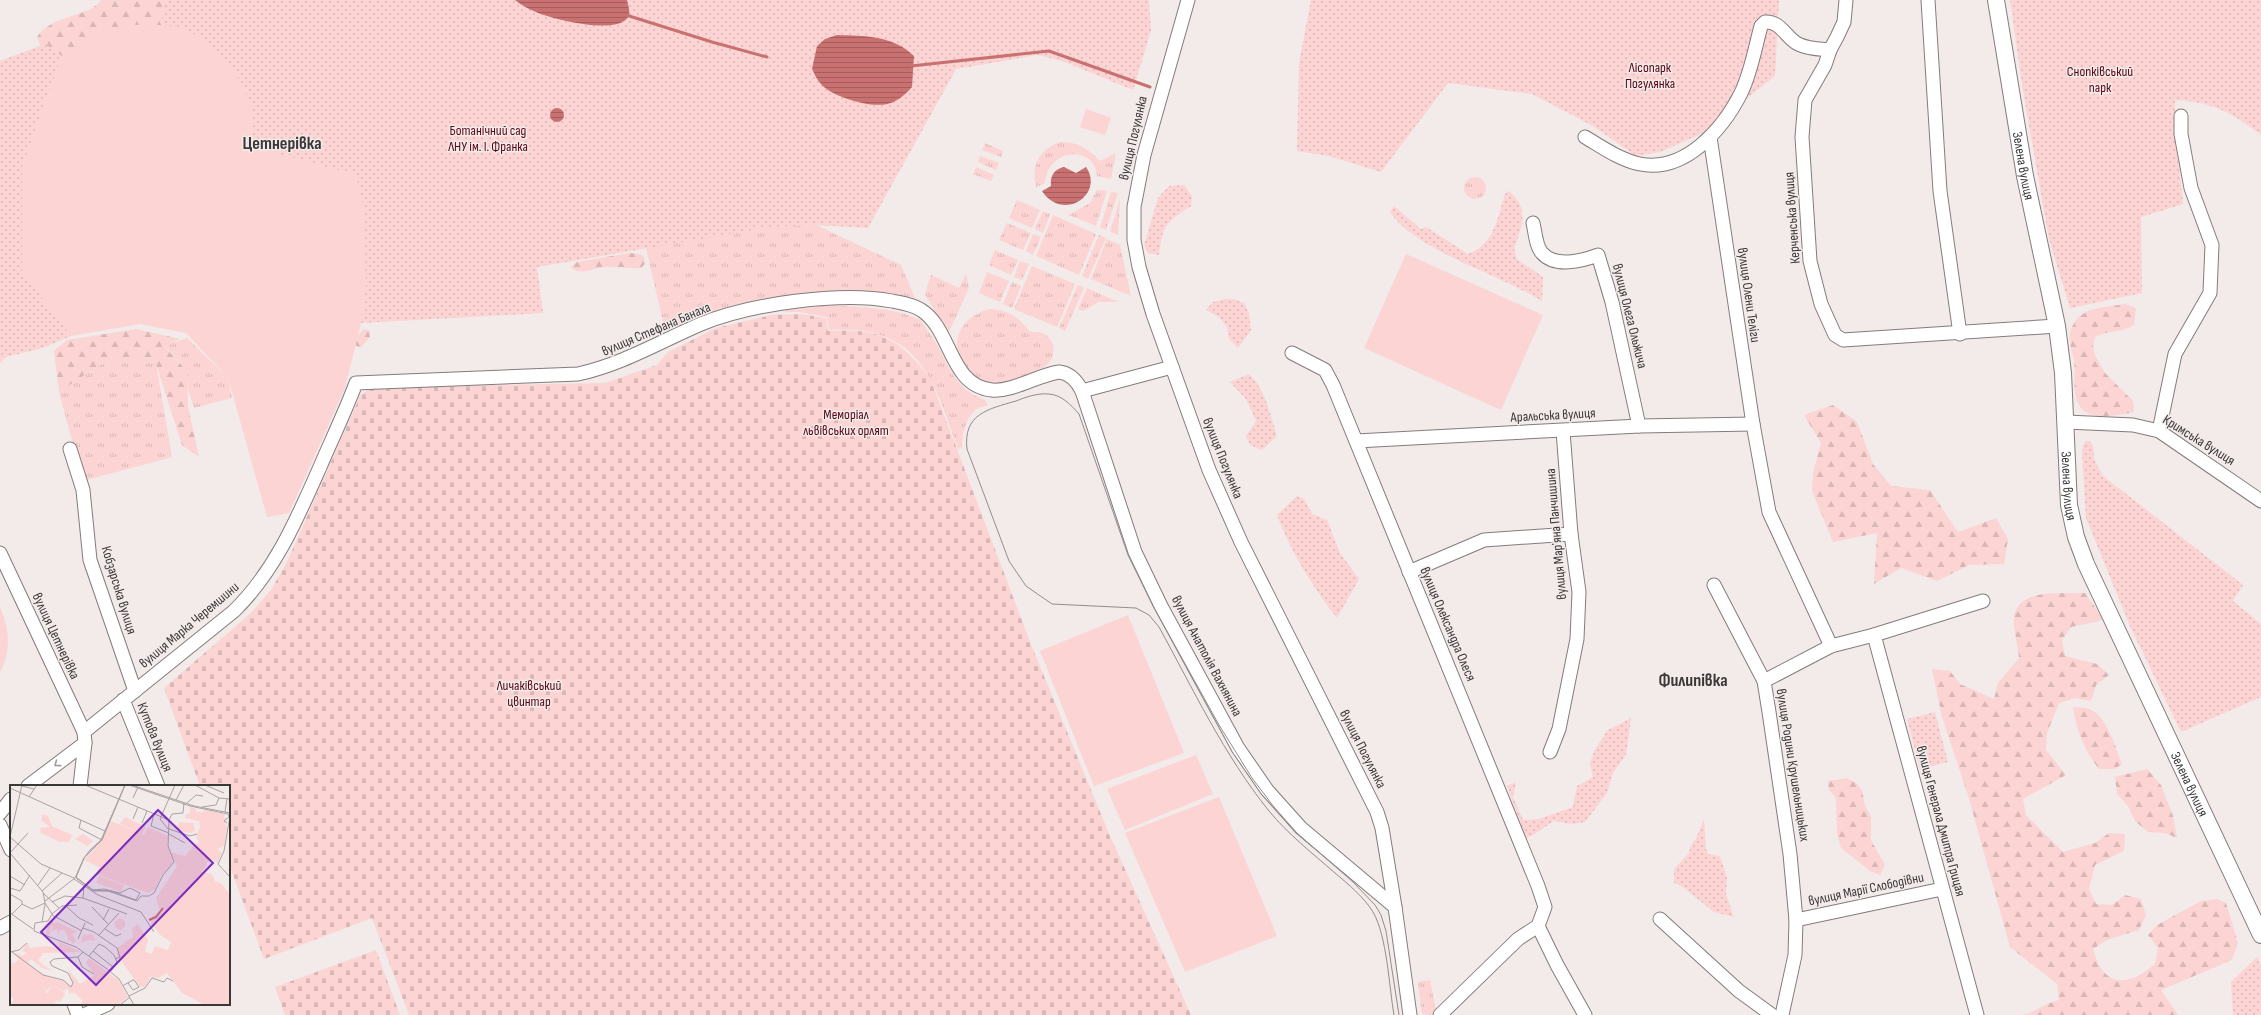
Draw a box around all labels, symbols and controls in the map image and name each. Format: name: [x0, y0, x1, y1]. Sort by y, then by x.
park label: Лісопарк Погулянка: [1625, 59, 1675, 92]
park label: Снопківський парк: [2067, 63, 2133, 96]
street label: вулиця Погулянка: [1115, 94, 1151, 182]
park label: Ботанічний сад ЛНУ ім. І. Франка: [447, 122, 528, 155]
street label: Зелена вулиця: [2009, 130, 2038, 201]
district label: Цетнерівка: [242, 133, 322, 154]
street label: Керченська вулиця: [1780, 172, 1804, 264]
street label: вулиця Олени Теліги: [1734, 246, 1764, 344]
street label: вулиця Олега Ольжича: [1609, 262, 1651, 370]
street label: вулиця Стефана Банаха: [599, 298, 713, 360]
street label: Аральська вулиця: [1509, 404, 1596, 426]
park label: Меморіал львівських орлят: [803, 406, 889, 439]
street label: Кримська вулиця: [2160, 411, 2238, 469]
street label: вулиця Погулянка: [1199, 415, 1247, 501]
street label: Зелена вулиця: [2058, 451, 2081, 522]
street label: вулиця Марʼяна Панчишина: [1542, 468, 1570, 600]
street label: Кобзарська вулиця: [98, 544, 140, 636]
street label: вулиця Олександра Олеся: [1416, 564, 1480, 684]
street label: вулиця Марка Черемшини: [136, 578, 242, 672]
street label: вулиця Цетнерівка: [29, 590, 83, 682]
street label: вулиця Анатолія Вахнянина: [1168, 593, 1246, 719]
district label: Филипівка: [1658, 670, 1728, 691]
park label: Личаківський цвинтар: [496, 677, 561, 710]
street label: вулиця Родини Крушельницьких: [1773, 687, 1814, 843]
street label: Кутова вулиця: [133, 700, 177, 774]
street label: вулиця Погулянка: [1336, 707, 1390, 791]
street label: вулиця Генерала Дмитра Грицая: [1913, 744, 1969, 898]
street label: Зелена вулиця: [2167, 749, 2212, 819]
one-way arrow: [54, 760, 61, 767]
inset map: [10, 785, 230, 1005]
street label: вулиця Марії Слободівни: [1807, 868, 1925, 910]

